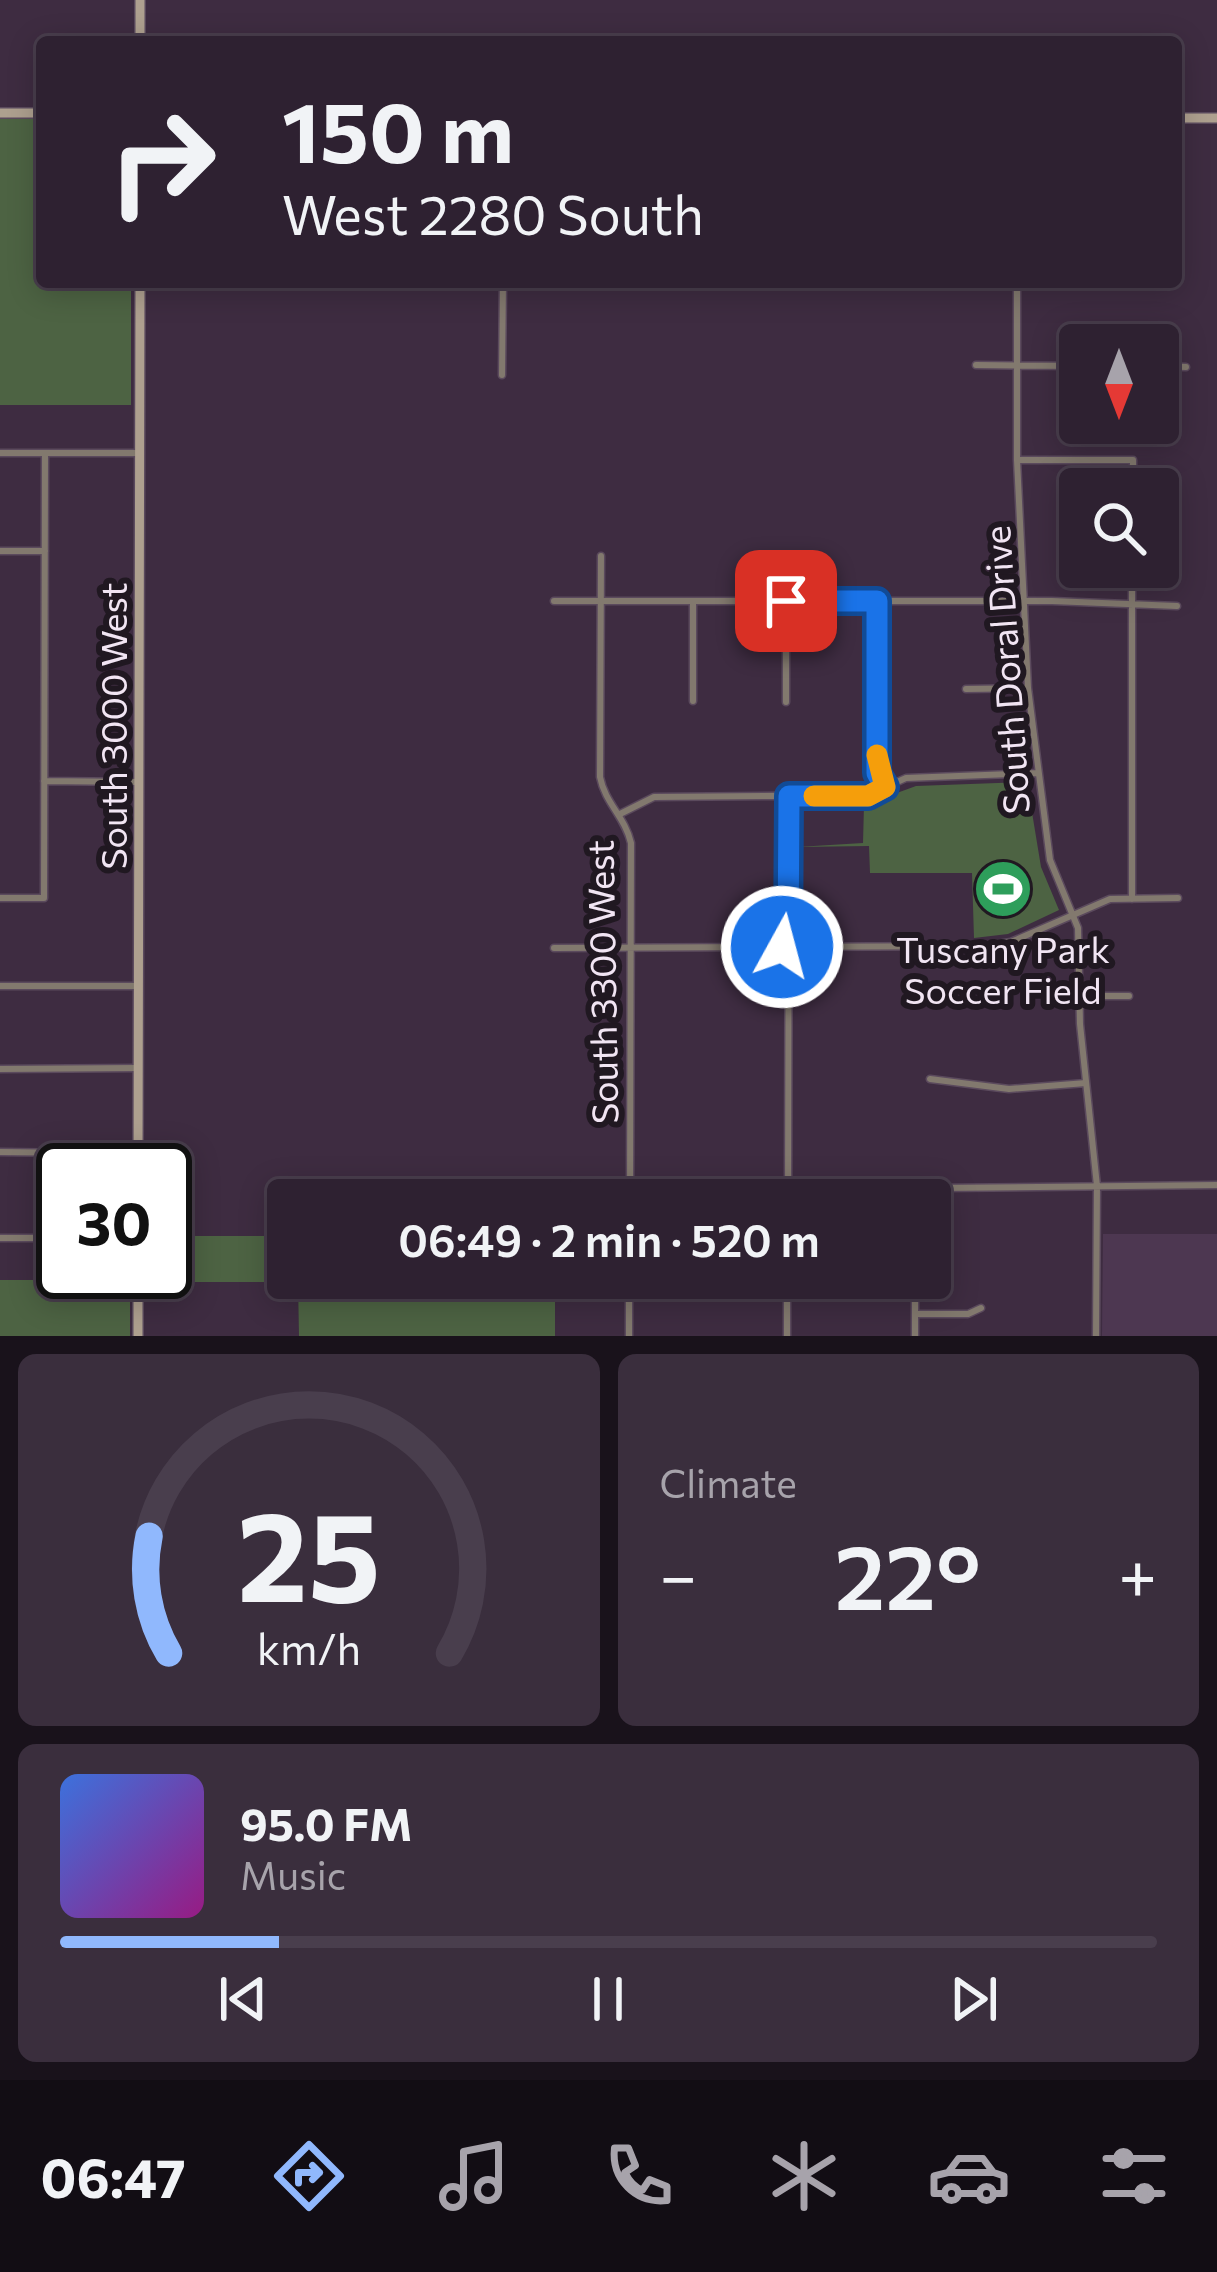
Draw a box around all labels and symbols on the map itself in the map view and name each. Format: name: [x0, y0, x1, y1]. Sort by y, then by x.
north arrow: [1059, 324, 1179, 444]
street label: South Doral Drive: [973, 524, 1037, 816]
pin: [735, 550, 837, 652]
street label: South 3000 West: [90, 582, 134, 870]
street label: South 3300 West: [577, 840, 625, 1124]
sports icon: Tuscany Park Soccer Field: [972, 858, 1034, 920]
position arrow: [719, 884, 845, 1010]
place label: Tuscany Park Soccer Field: [896, 926, 1110, 1011]
speed limit sign: 30: [36, 1143, 192, 1299]

